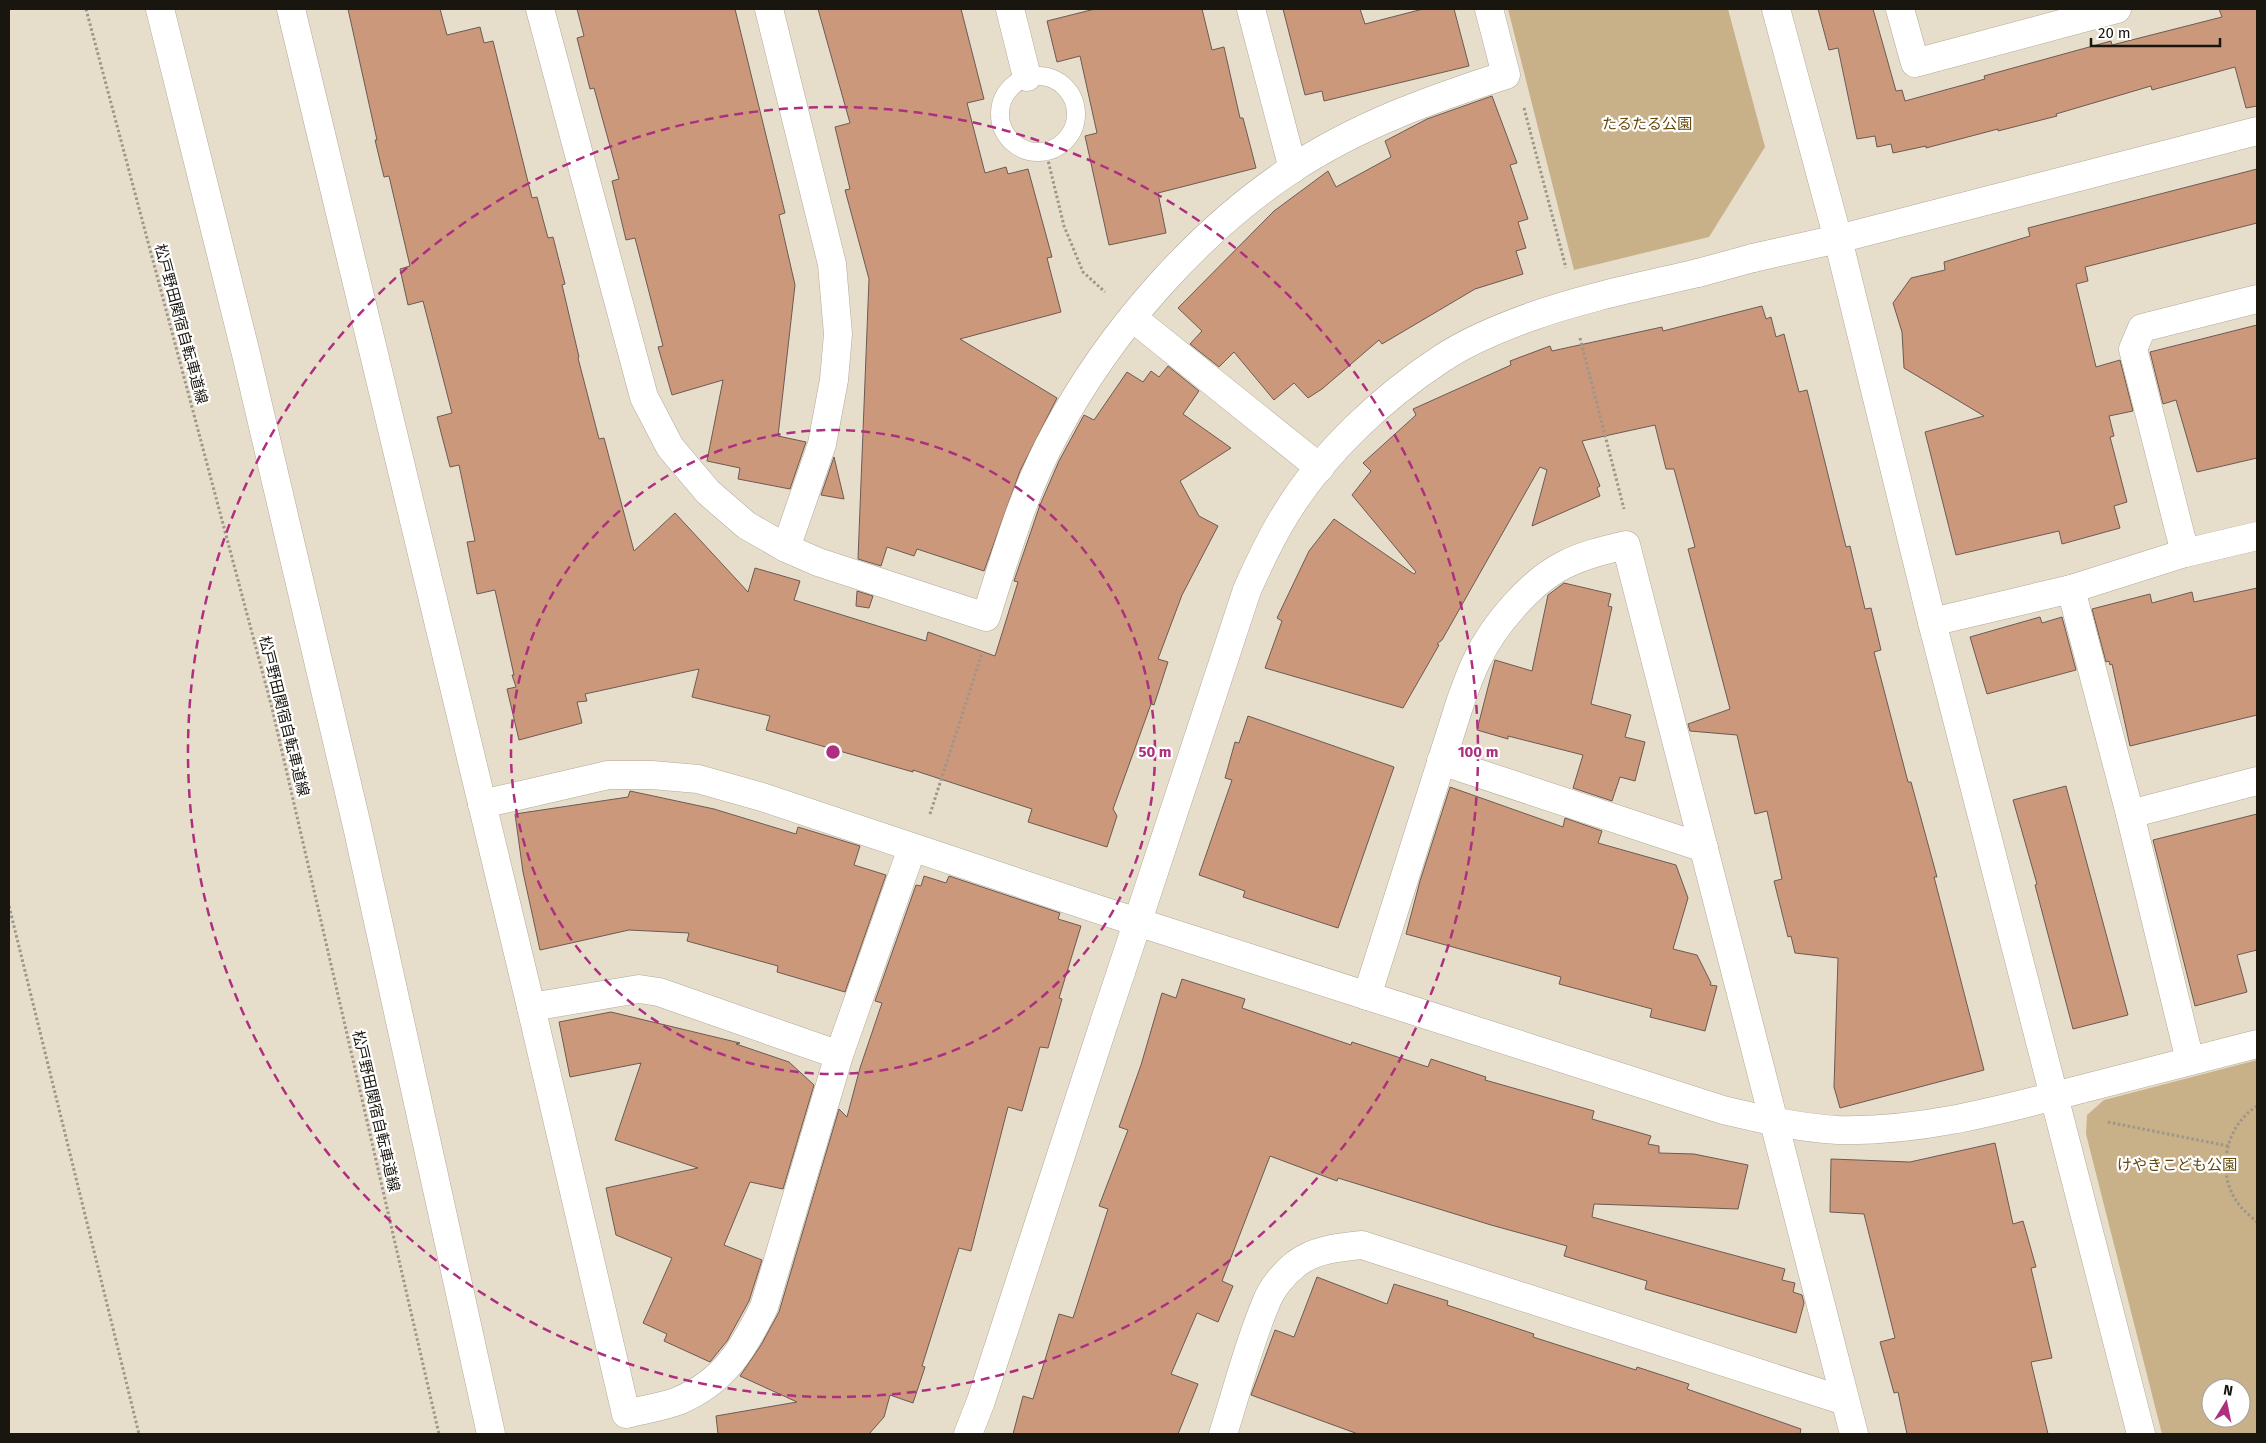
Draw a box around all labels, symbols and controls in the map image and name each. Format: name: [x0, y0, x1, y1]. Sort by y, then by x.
scale bar: [2091, 15, 2220, 47]
text: 20 m: [2098, 24, 2131, 42]
park label: たるたる公園: [1602, 115, 1692, 133]
street label: 松戸野田関宿自転車道線: [151, 242, 211, 406]
street label: 松戸野田関宿自転車道線: [255, 634, 313, 798]
centre of rings: [824, 743, 842, 761]
text: 50 m: [1138, 743, 1172, 761]
text: 100 m: [1458, 743, 1498, 761]
street label: 松戸野田関宿自転車道線: [349, 1029, 403, 1193]
park label: けやきこども公園: [2117, 1156, 2237, 1174]
north arrow: [2201, 1378, 2251, 1428]
text: N: [2222, 1382, 2234, 1400]

